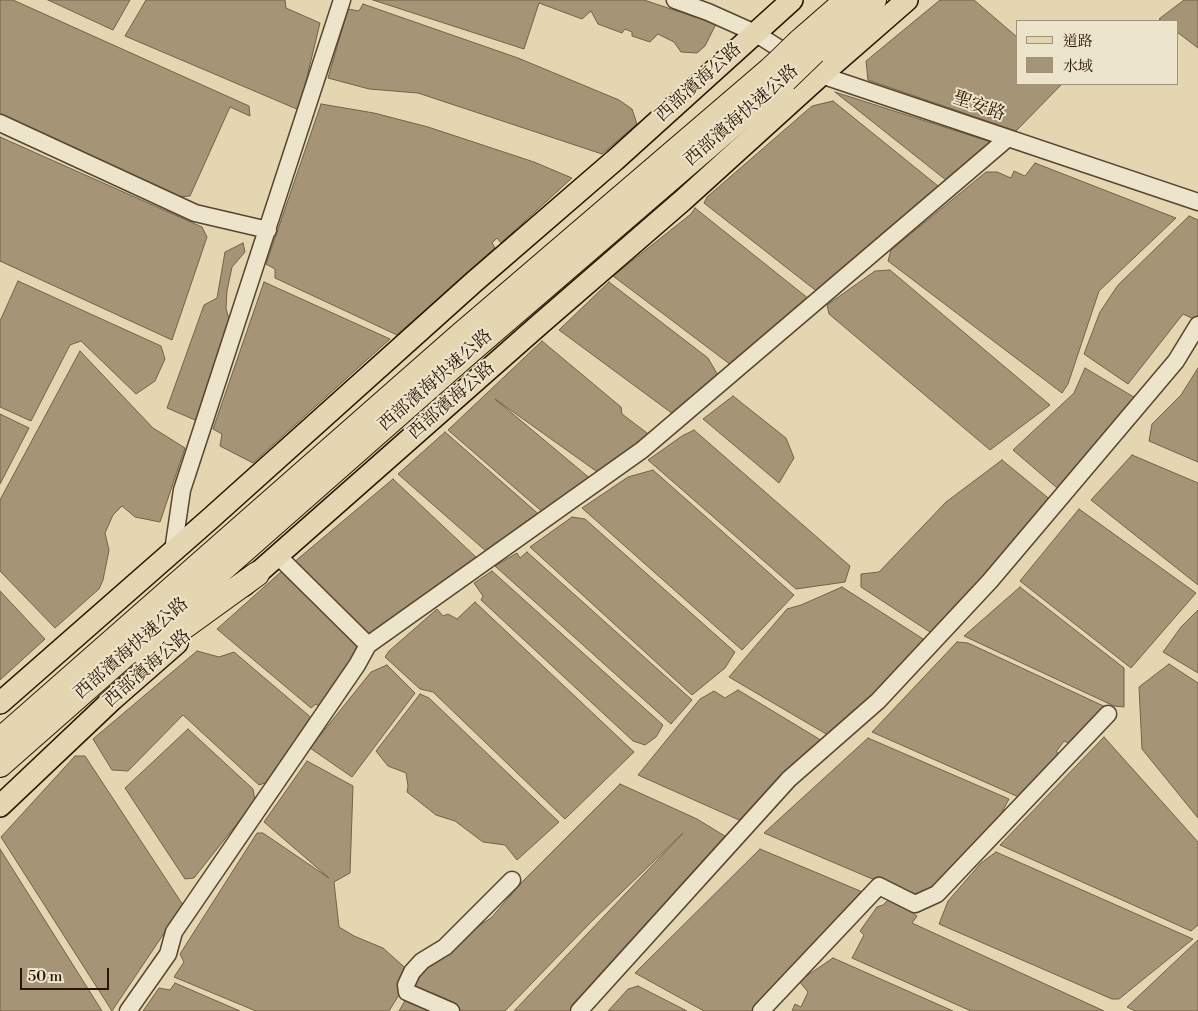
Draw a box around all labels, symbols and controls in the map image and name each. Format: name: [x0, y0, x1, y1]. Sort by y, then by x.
legend: [1016, 20, 1178, 85]
text: 道路: [1063, 32, 1093, 51]
street label: 西部濱海公路: [652, 39, 746, 127]
text: 水域: [1063, 57, 1093, 76]
street label: 西部濱海快速公路: [681, 61, 803, 171]
street label: 聖安路: [950, 88, 1008, 126]
street label: 西部濱海快速公路: [375, 326, 497, 436]
street label: 西部濱海公路: [404, 357, 500, 445]
street label: 西部濱海快速公路: [71, 594, 193, 704]
street label: 西部濱海公路: [100, 625, 196, 713]
scale bar: [22, 958, 111, 990]
text: 50 m: [28, 967, 62, 986]

